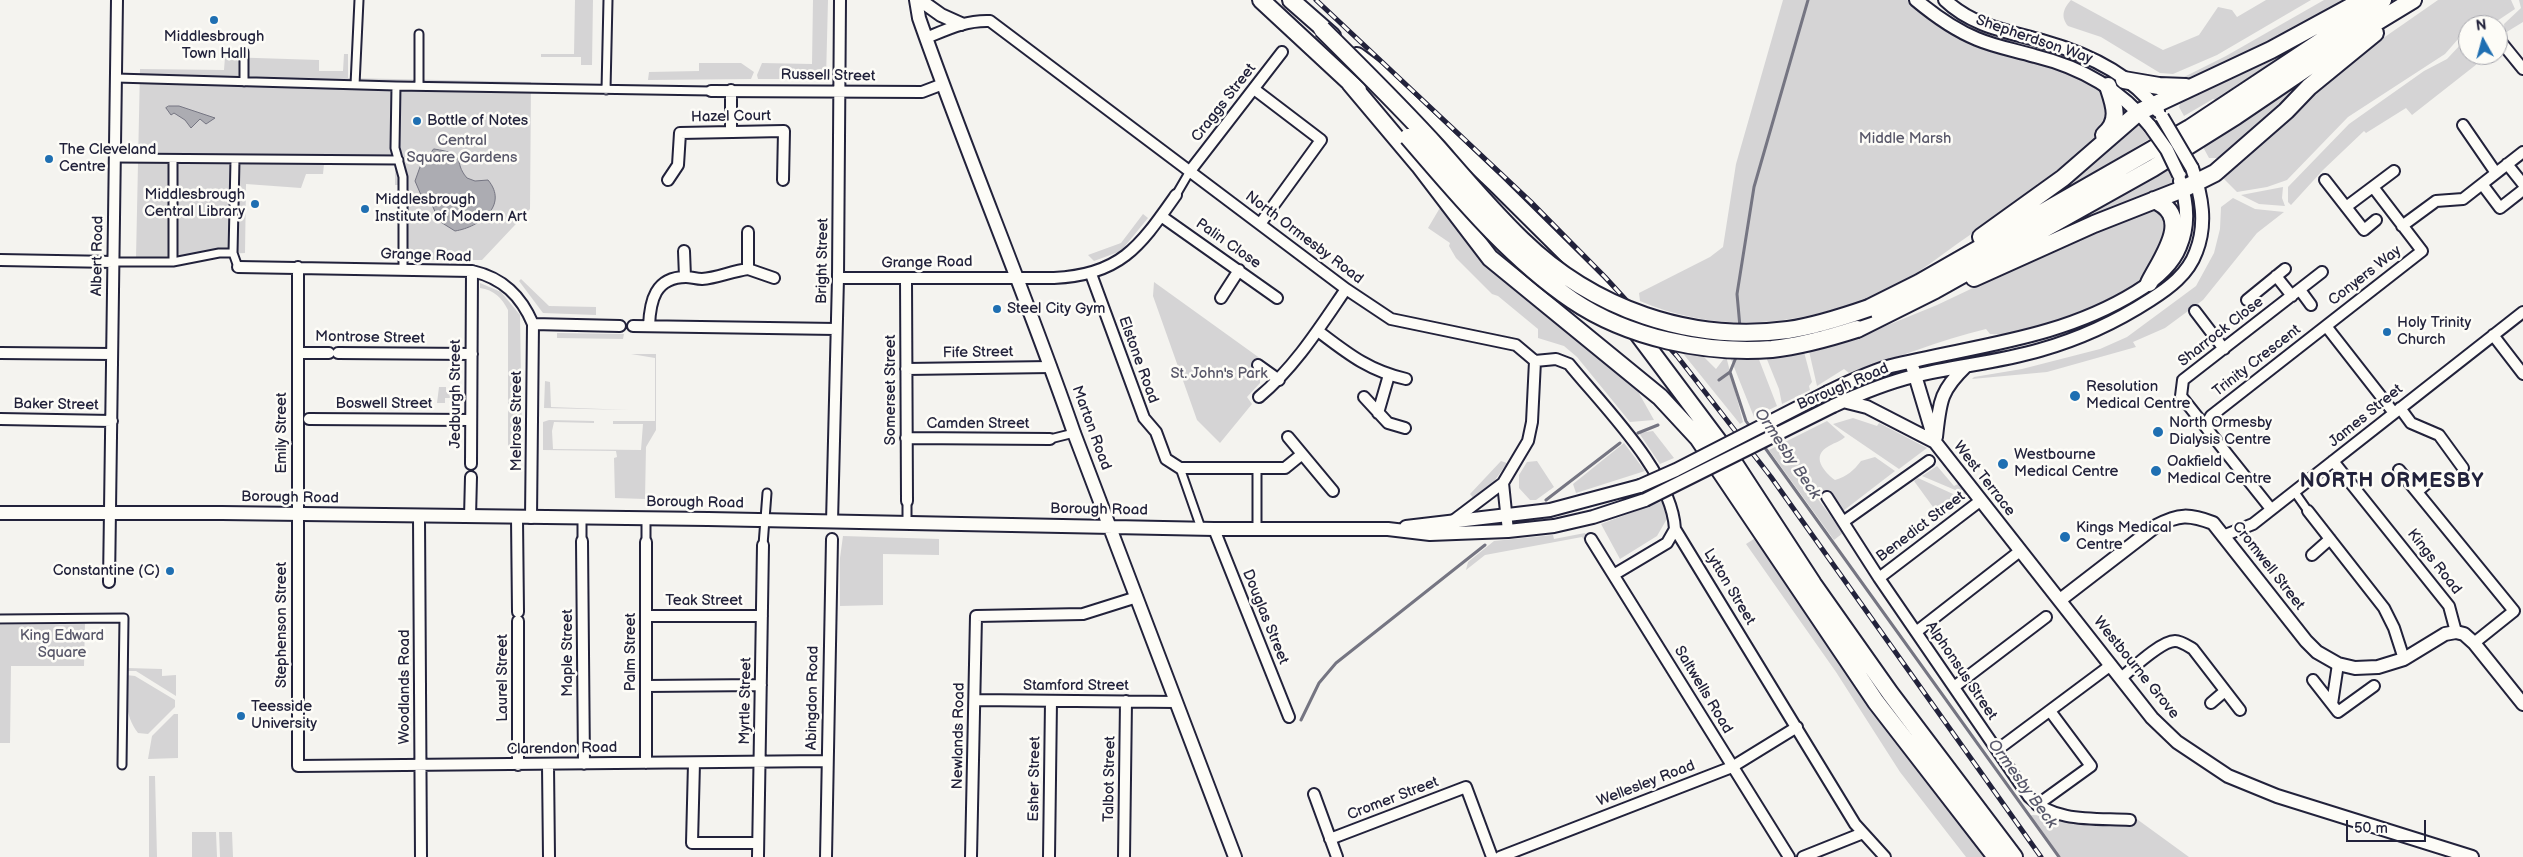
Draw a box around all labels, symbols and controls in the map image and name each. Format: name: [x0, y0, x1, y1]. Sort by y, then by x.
street label: Shepherdson Way: [1973, 12, 2095, 68]
marker: Middlesbrough Town Hall: [208, 14, 220, 26]
north arrow: [2458, 15, 2508, 65]
text: N: [2475, 17, 2487, 35]
place label: Middlesbrough Town Hall: [164, 28, 264, 63]
street label: Craggs Street: [1188, 60, 1260, 146]
street label: Russell Street: [781, 66, 875, 86]
street label: Hazel Court: [691, 107, 771, 127]
place label: Bottle of Notes: [427, 112, 528, 130]
marker: Bottle of Notes: [411, 115, 423, 127]
park label: Middle Marsh: [1859, 130, 1951, 148]
park label: Central Square Gardens: [407, 132, 517, 167]
place label: The Cleveland Centre: [59, 141, 156, 176]
marker: The Cleveland Centre: [43, 153, 55, 165]
place label: Middlesbrough Central Library: [144, 186, 245, 221]
street label: North Ormesby Road: [1241, 188, 1367, 288]
place label: Middlesbrough Institute of Modern Art: [375, 191, 527, 226]
marker: Middlesbrough Central Library: [249, 198, 261, 210]
marker: Middlesbrough Institute of Modern Art: [359, 203, 371, 215]
street label: Palin Close: [1192, 215, 1264, 273]
street label: Albert Road: [88, 216, 108, 296]
street label: Bright Street: [813, 218, 833, 304]
street label: Conyers Way: [2325, 242, 2405, 310]
street label: Grange Road: [380, 245, 472, 267]
street label: Grange Road: [881, 253, 973, 273]
street label: Sharrock Close: [2175, 293, 2267, 371]
place label: Steel City Gym: [1007, 300, 1105, 318]
marker: Steel City Gym: [991, 303, 1003, 315]
street label: Elstone Road: [1114, 314, 1162, 406]
place label: Holy Trinity Church: [2397, 314, 2471, 349]
street label: Trinity Crescent: [2209, 321, 2305, 401]
marker: Holy Trinity Church: [2381, 326, 2393, 338]
street label: Montrose Street: [315, 328, 425, 348]
street label: Somerset Street: [882, 335, 900, 445]
street label: Jedburgh Street: [447, 340, 465, 448]
street label: Fife Street: [943, 343, 1013, 363]
street label: Borough Road: [1794, 360, 1892, 414]
park label: St. John's Park: [1170, 365, 1268, 383]
street label: Melrose Street: [508, 371, 526, 471]
place label: Resolution Medical Centre: [2086, 378, 2190, 413]
street label: James Street: [2325, 381, 2407, 451]
street label: Marton Road: [1067, 383, 1115, 473]
marker: Resolution Medical Centre: [2068, 389, 2082, 403]
street label: Emily Street: [273, 392, 291, 474]
street label: Baker Street: [13, 395, 99, 415]
street label: Boswell Street: [336, 395, 432, 413]
water label: Ormesby Beck: [1750, 405, 1824, 503]
place label: North Ormesby Dialysis Centre: [2169, 414, 2272, 449]
street label: Camden Street: [927, 415, 1029, 433]
marker: North Ormesby Dialysis Centre: [2151, 425, 2165, 439]
street label: West Terrace: [1949, 438, 2019, 520]
place label: Westbourne Medical Centre: [2014, 446, 2118, 481]
place label: Oakfield Medical Centre: [2167, 453, 2271, 488]
marker: Westbourne Medical Centre: [1996, 457, 2010, 471]
marker: Oakfield Medical Centre: [2149, 464, 2163, 478]
district label: NORTH ORMESBY: [2298, 470, 2486, 494]
street label: Borough Road: [241, 488, 339, 508]
street label: Benedict Street: [1873, 488, 1969, 566]
street label: Borough Road: [646, 493, 744, 513]
street label: Borough Road: [1050, 500, 1148, 520]
street label: Cromwell Street: [2228, 518, 2308, 614]
place label: Kings Medical Centre: [2076, 519, 2172, 554]
street label: Kings Road: [2403, 526, 2465, 598]
marker: Kings Medical Centre: [2058, 530, 2072, 544]
street label: Lytton Street: [1699, 546, 1759, 628]
place label: Constantine (C): [53, 562, 160, 580]
street label: Stephenson Street: [273, 562, 291, 688]
marker: Constantine (C): [164, 565, 176, 577]
street label: Douglas Street: [1238, 567, 1292, 667]
street label: Teak Street: [665, 592, 743, 610]
street label: Maple Street: [559, 609, 577, 697]
street label: Palm Street: [622, 613, 640, 691]
street label: Westbourne Grove: [2089, 613, 2183, 723]
street label: Alphonsus Street: [1921, 618, 2001, 724]
park label: King Edward Square: [20, 627, 104, 662]
street label: Woodlands Road: [396, 630, 414, 744]
street label: Laurel Street: [494, 634, 512, 722]
street label: Saltwells Road: [1670, 643, 1736, 737]
street label: Abingdon Road: [803, 646, 823, 750]
street label: Myrtle Street: [736, 657, 756, 745]
street label: Stamford Street: [1023, 677, 1129, 695]
street label: Newlands Road: [949, 682, 969, 790]
place label: Teesside University: [251, 698, 317, 733]
marker: Teesside University: [235, 710, 247, 722]
street label: Esher Street: [1025, 736, 1045, 822]
street label: Talbot Street: [1100, 736, 1120, 822]
water label: Ormesby Beck: [1983, 736, 2061, 832]
street label: Clarendon Road: [506, 739, 618, 759]
street label: Wellesley Road: [1594, 757, 1698, 811]
street label: Cromer Street: [1345, 773, 1441, 825]
scale bar: [2348, 810, 2428, 842]
text: 50 m: [2354, 819, 2388, 838]

